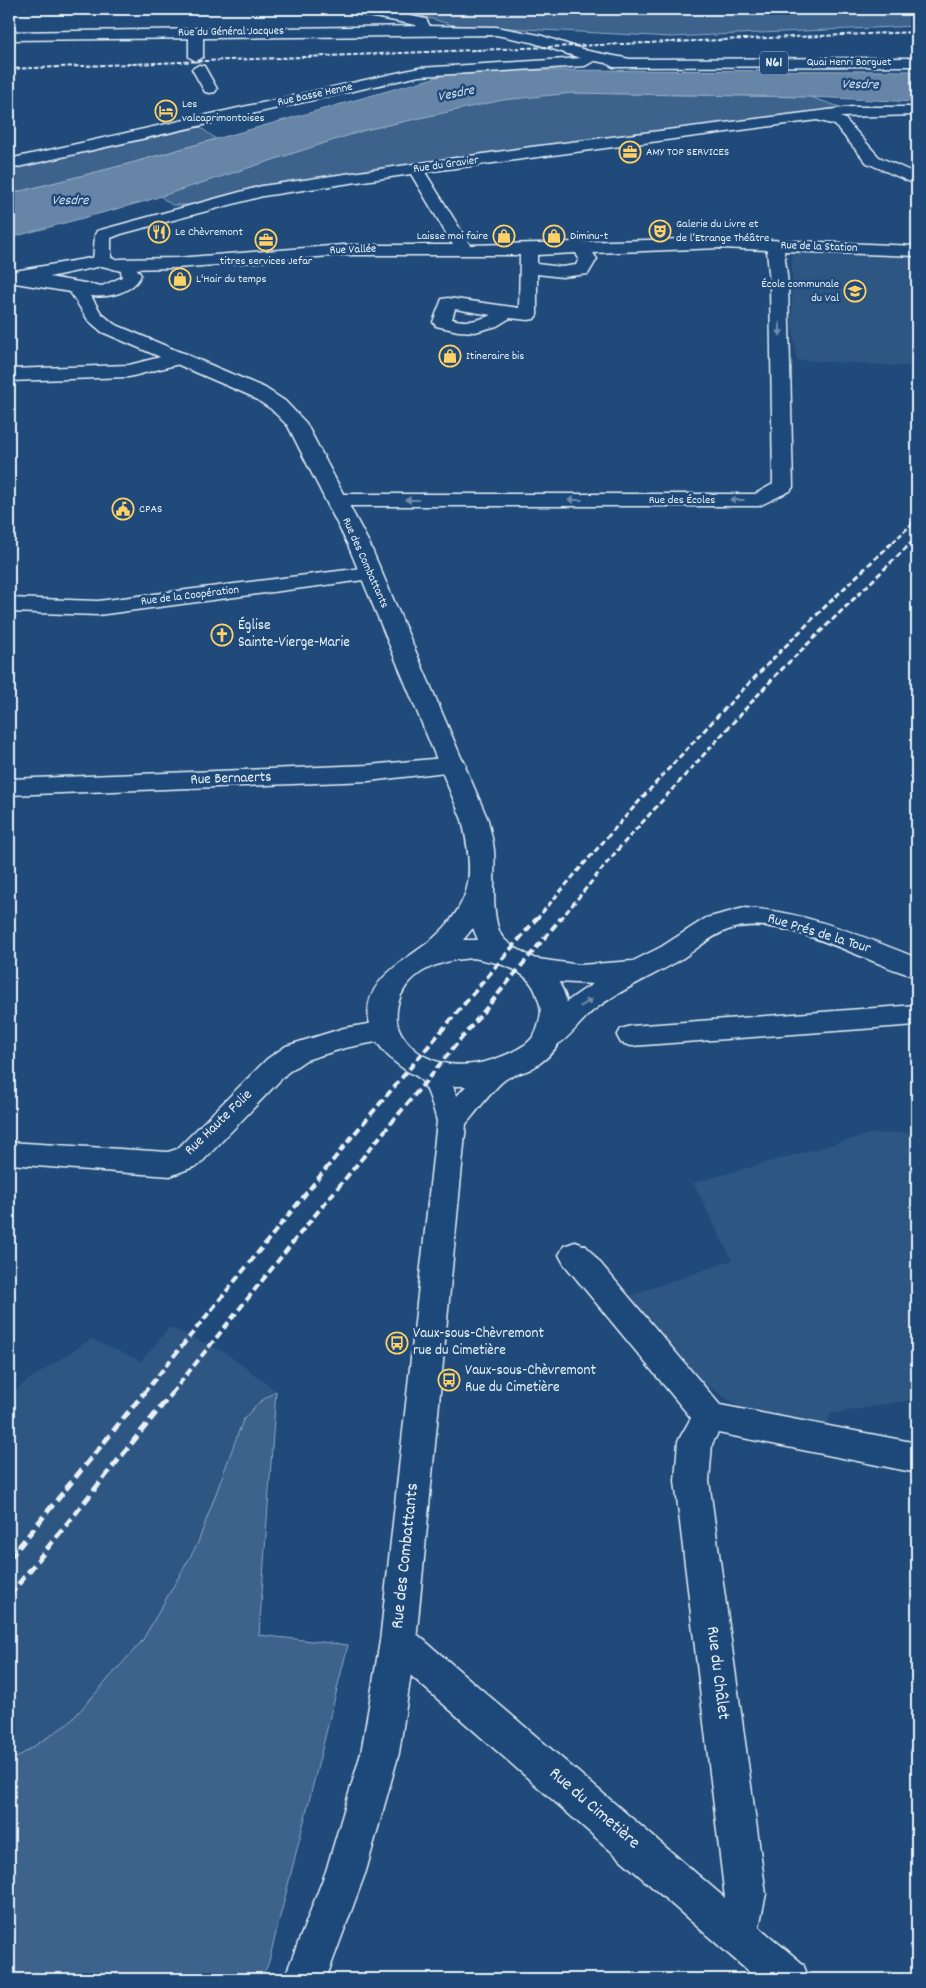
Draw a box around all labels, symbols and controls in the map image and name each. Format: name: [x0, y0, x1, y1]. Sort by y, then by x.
street label: Rue du Général Jacques: [178, 23, 284, 41]
road number: N61: [760, 52, 788, 74]
street label: Quai Henri Borguet: [807, 54, 892, 71]
water label: Vesdre: [841, 75, 879, 95]
street label: Rue Basse Henne: [276, 79, 354, 111]
water label: Vesdre: [436, 81, 477, 107]
place label: Les valcaprimontoises: [182, 96, 265, 127]
hotel icon: Les valcaprimontoises: [154, 99, 178, 123]
office icon: AMY TOP SERVICES: [618, 140, 642, 164]
place label: AMY TOP SERVICES: [646, 144, 729, 161]
street label: Rue du Gravier: [412, 152, 480, 178]
water label: Vesdre: [52, 191, 89, 211]
place label: Galerie du Livre et de l’Etrange Théâtre: [676, 216, 769, 247]
theatre icon: Galerie du Livre et de l’Etrange Théâtre: [648, 219, 672, 243]
restaurant icon: Le Chèvremont: [147, 220, 171, 244]
place label: Le Chèvremont: [175, 224, 243, 241]
shop icon: Laisse moi faire: [492, 224, 516, 248]
shop icon: Diminu-t: [542, 224, 566, 248]
office icon: titres services Jefar: [254, 228, 278, 252]
place label: Laisse moi faire: [417, 228, 488, 245]
place label: Diminu-t: [570, 228, 609, 245]
street label: Rue de la Station: [780, 237, 858, 257]
street label: Rue Vallée: [329, 241, 377, 259]
place label: titres services Jefar: [220, 253, 313, 270]
shop icon: L'Hair du temps: [168, 267, 192, 291]
place label: L'Hair du temps: [196, 271, 267, 288]
place label: École communale du Val: [761, 276, 839, 307]
school or university icon: École communale du Val: [843, 279, 867, 303]
one-way arrow: [776, 321, 784, 337]
shop icon: Itineraire bis: [438, 344, 462, 368]
place label: Itineraire bis: [466, 348, 524, 365]
street label: Rue des Écoles: [649, 492, 715, 509]
one-way arrow: [404, 496, 420, 504]
one-way arrow: [567, 496, 583, 504]
one-way arrow: [729, 496, 745, 504]
public building icon: CPAS: [111, 497, 135, 521]
place label: CPAS: [139, 501, 162, 518]
street label: Rue des Combattants: [337, 515, 393, 611]
street label: Rue de la Coopération: [140, 581, 241, 610]
place label: Église Sainte-Vierge-Marie: [238, 615, 350, 654]
church icon: Église Sainte-Vierge-Marie: [210, 623, 234, 647]
street label: Rue Bernaerts: [190, 767, 272, 791]
street label: Rue Prés de la Tour: [765, 908, 874, 960]
one-way arrow: [579, 998, 592, 1007]
street label: Rue Haute Folie: [180, 1085, 258, 1161]
place label: Vaux-sous-Chèvremont rue du Cimetière: [413, 1323, 544, 1362]
bus stop icon: Vaux-sous-Chèvremont rue du Cimetière: [385, 1331, 409, 1355]
place label: Vaux-sous-Chèvremont Rue du Cimetière: [465, 1360, 596, 1399]
bus stop icon: Vaux-sous-Chèvremont Rue du Cimetière: [437, 1368, 461, 1392]
street label: Rue des Combattants: [386, 1482, 426, 1630]
street label: Rue du Châlet: [699, 1625, 735, 1721]
street label: Rue du Cimetière: [543, 1762, 645, 1856]

